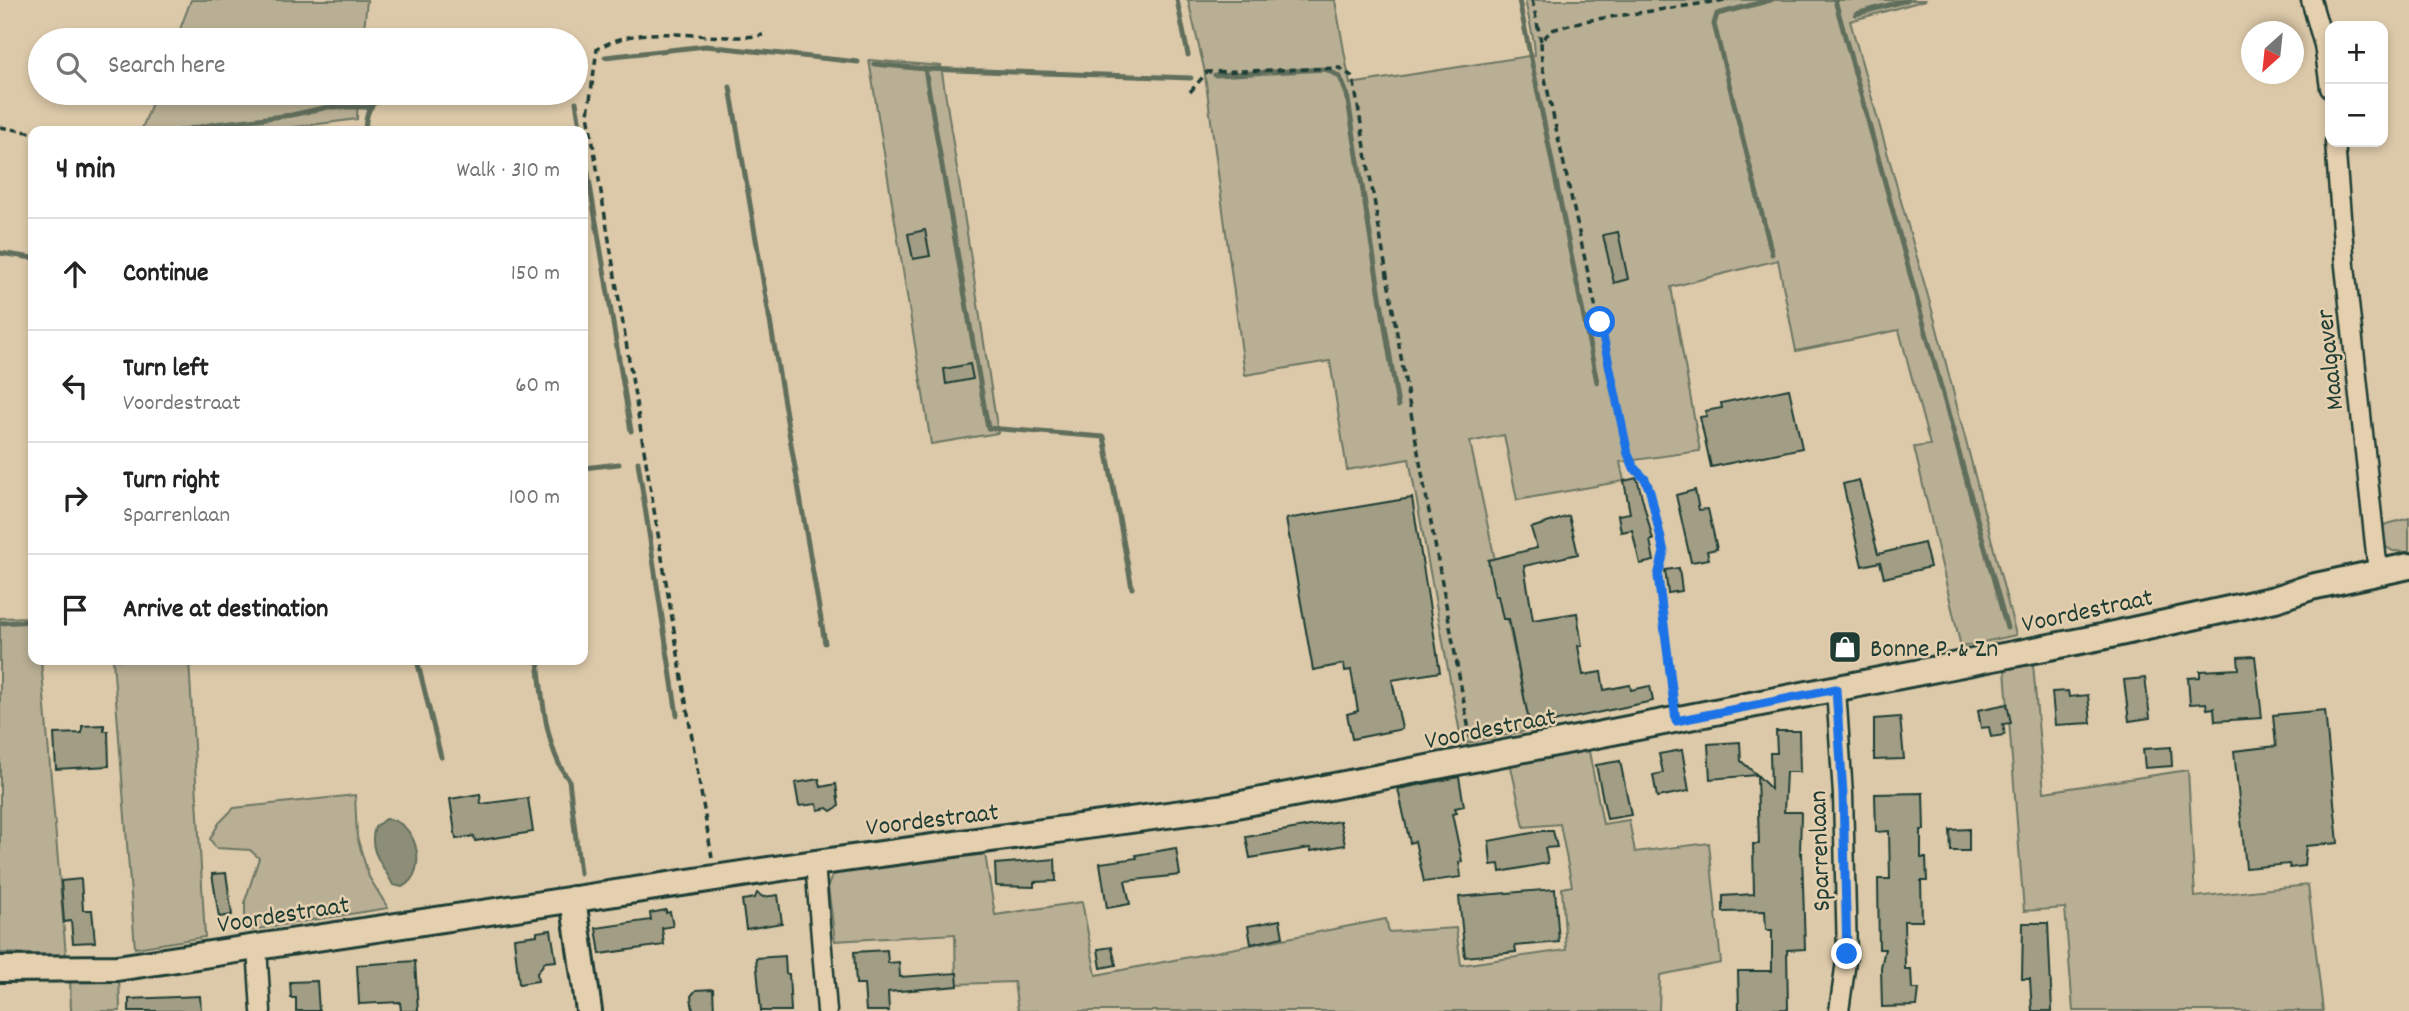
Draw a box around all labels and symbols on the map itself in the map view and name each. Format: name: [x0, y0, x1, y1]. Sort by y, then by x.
north arrow: [2241, 21, 2304, 84]
route start: [1584, 306, 1615, 337]
street label: Maalgaver: [2308, 307, 2355, 412]
street label: Voordestraat: [2019, 580, 2157, 644]
shop icon: Bonne P. & Zn: [1826, 628, 1864, 666]
place label: Bonne P. & Zn: [1870, 632, 1998, 669]
street label: Voordestraat: [1422, 700, 1560, 761]
street label: Sparrenlaan: [1801, 790, 1842, 912]
street label: Voordestraat: [864, 795, 1001, 848]
street label: Voordestraat: [215, 888, 353, 945]
route end: [1831, 938, 1862, 969]

